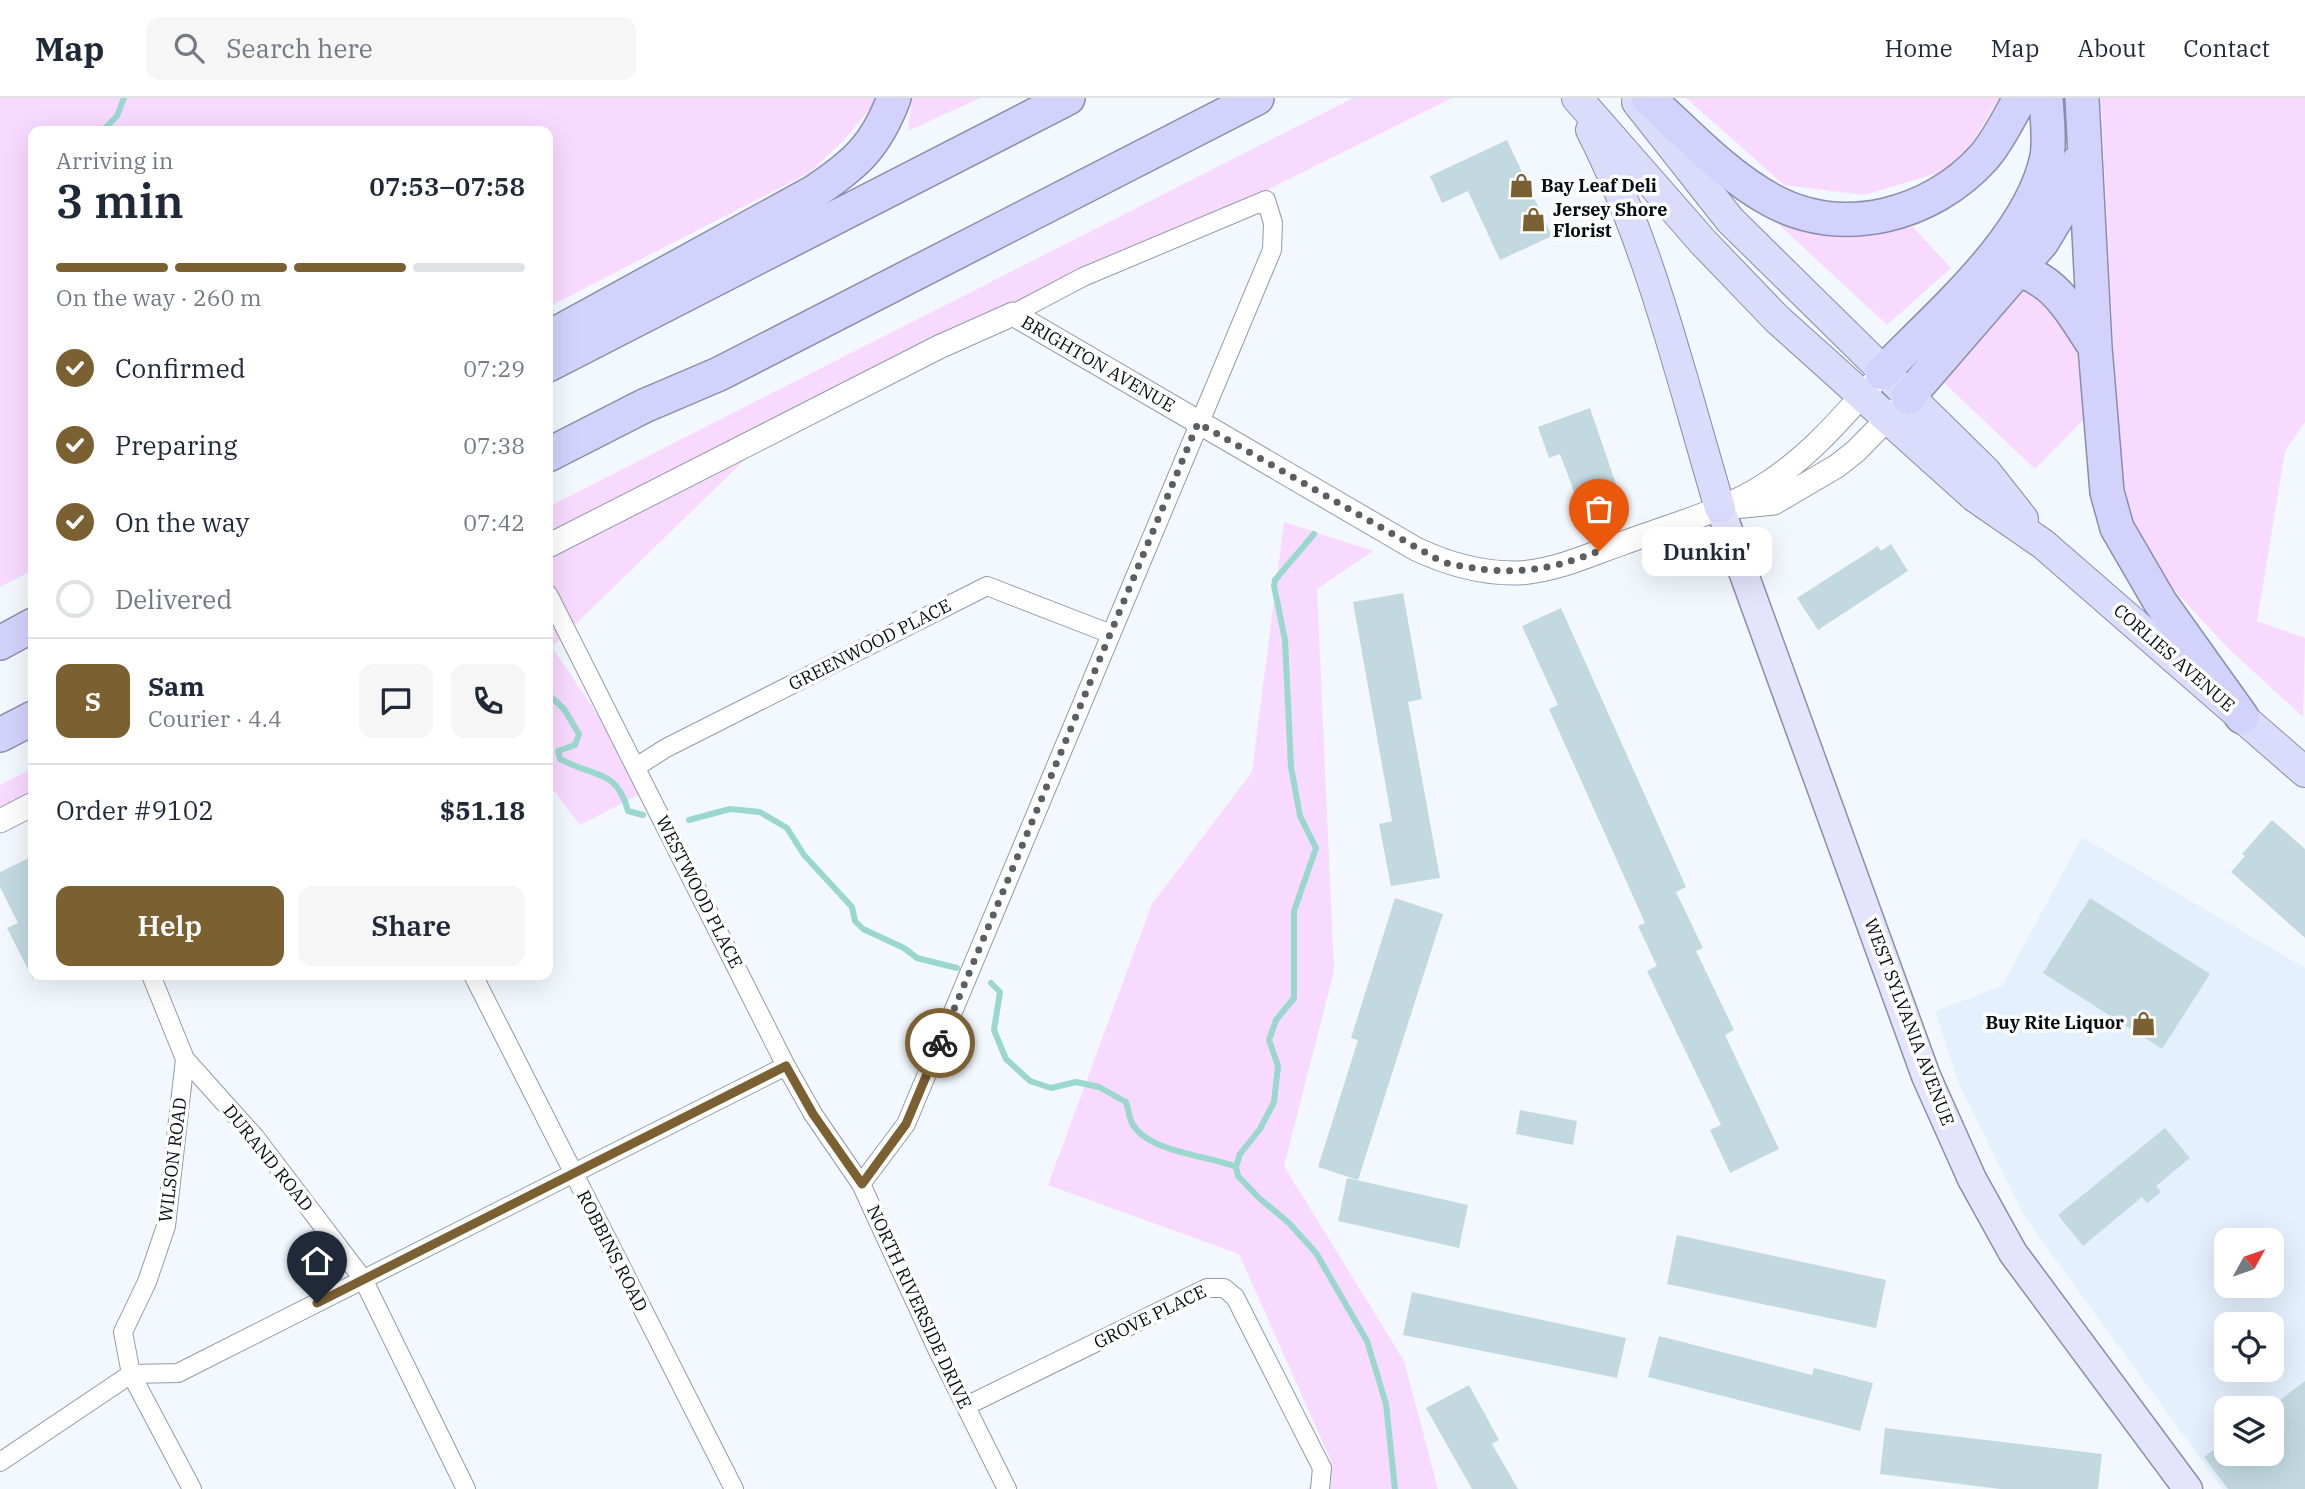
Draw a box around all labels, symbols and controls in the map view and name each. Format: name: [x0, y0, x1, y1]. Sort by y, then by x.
search box: [146, 17, 636, 80]
text: Map: [35, 27, 104, 70]
icon: search: [170, 29, 208, 67]
text: Search here: [226, 31, 373, 65]
text: Home: [1885, 32, 1953, 64]
text: Map: [1991, 32, 2039, 64]
text: About: [2077, 32, 2145, 64]
text: Contact: [2183, 32, 2270, 64]
text: Arriving in: [56, 145, 173, 175]
text: 07:53–07:58: [369, 169, 525, 203]
text: 3 min: [56, 171, 184, 231]
shop icon: Bay Leaf Deli: [1507, 172, 1535, 200]
place label: Bay Leaf Deli: [1541, 174, 1657, 197]
place label: Jersey Shore Florist: [1553, 198, 1667, 242]
shop icon: Jersey Shore Florist: [1519, 206, 1547, 234]
text: On the way · 260 m: [56, 282, 262, 312]
street label: BRIGHTON AVENUE: [1017, 310, 1179, 417]
icon: check: [56, 349, 94, 387]
text: Confirmed: [115, 351, 246, 385]
text: 07:29: [463, 353, 525, 383]
icon: check: [56, 426, 94, 464]
text: Preparing: [115, 428, 237, 462]
text: 07:38: [463, 430, 525, 460]
pin: [1569, 479, 1629, 551]
icon: bag: [1580, 490, 1618, 528]
icon: check: [56, 503, 94, 541]
text: On the way: [115, 505, 249, 539]
text: 07:42: [463, 507, 525, 537]
callout: Dunkin': [1641, 526, 1770, 575]
text: Dunkin': [1663, 536, 1751, 566]
text: Delivered: [115, 582, 232, 616]
street label: GREENWOOD PLACE: [785, 594, 955, 696]
street label: CORLIES AVENUE: [2109, 599, 2240, 717]
button: chat: [359, 664, 433, 738]
button: phone: [451, 664, 525, 738]
text: Sam: [148, 669, 204, 703]
text: S: [85, 684, 101, 718]
text: Courier · 4.4: [148, 703, 282, 733]
text: Order #9102: [56, 793, 214, 827]
text: $51.18: [440, 793, 525, 827]
street label: WESTWOOD PLACE: [651, 811, 748, 972]
button: Help: [56, 886, 284, 966]
button: Share: [298, 886, 525, 966]
street label: WEST SYLVANIA AVENUE: [1859, 915, 1960, 1129]
courier: [905, 1008, 975, 1078]
shop icon: Buy Rite Liquor: [2130, 1009, 2158, 1037]
place label: Buy Rite Liquor: [1986, 1011, 2124, 1034]
icon: bike: [921, 1024, 959, 1062]
street label: WILSON ROAD: [153, 1096, 192, 1224]
street label: DURAND ROAD: [218, 1100, 319, 1216]
street label: ROBBINS ROAD: [572, 1186, 653, 1315]
street label: NORTH RIVERSIDE DRIVE: [862, 1201, 977, 1412]
north arrow: [2214, 1228, 2284, 1298]
map controls: [2214, 1228, 2284, 1466]
pin: [287, 1231, 347, 1303]
icon: home: [298, 1242, 336, 1280]
street label: GROVE PLACE: [1090, 1279, 1210, 1354]
button: locate: [2214, 1312, 2284, 1382]
button: layers: [2214, 1396, 2284, 1466]

